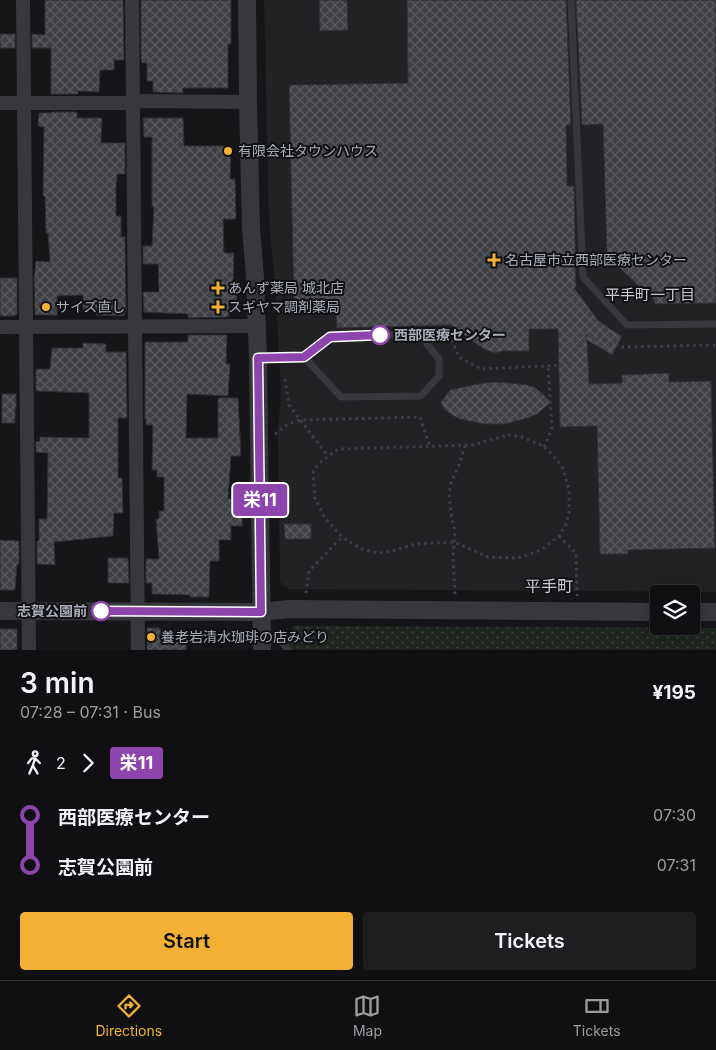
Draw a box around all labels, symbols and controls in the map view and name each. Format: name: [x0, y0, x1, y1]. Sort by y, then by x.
place label: 有限会社タウンハウス: [238, 142, 378, 159]
marker: 有限会社タウンハウス: [222, 145, 234, 157]
place label: 名古屋市立西部医療センター: [505, 251, 687, 268]
marker: 名古屋市立西部医療センター: [487, 253, 501, 267]
place label: あんず薬局 城北店: [228, 279, 344, 296]
marker: あんず薬局 城北店: [212, 282, 224, 294]
district label: 平手町一丁目: [605, 285, 695, 304]
place label: サイズ直し: [56, 298, 126, 315]
place label: スギヤマ調剤薬局: [228, 298, 340, 315]
marker: サイズ直し: [40, 301, 52, 313]
marker: スギヤマ調剤薬局: [212, 301, 224, 313]
marker: 西部医療センター: [370, 325, 390, 345]
place label: 西部医療センター: [394, 326, 506, 343]
line badge: 栄11: [231, 484, 289, 516]
text: 栄11: [243, 489, 277, 510]
district label: 平手町: [525, 576, 573, 596]
map controls: [650, 585, 700, 635]
button: layers: [650, 585, 700, 635]
marker: 志賀公園前: [91, 601, 111, 621]
place label: 志賀公園前: [17, 602, 87, 619]
place label: 養老岩清水珈琲の店みどり: [161, 628, 329, 645]
marker: 養老岩清水珈琲の店みどり: [145, 631, 157, 643]
text: 3 min: [20, 666, 95, 700]
text: ¥195: [652, 681, 696, 704]
text: 07:28 – 07:31 · Bus: [20, 702, 161, 722]
icon: walk: [20, 749, 48, 777]
icon: forward: [74, 749, 102, 777]
text: 栄11: [120, 752, 153, 773]
text: 2: [56, 753, 66, 773]
text: 07:30: [653, 805, 696, 825]
text: 西部医療センター: [58, 806, 210, 829]
text: 07:31: [657, 855, 696, 875]
text: 志賀公園前: [58, 856, 153, 879]
button: Start: [20, 912, 353, 970]
button: Tickets: [363, 912, 696, 970]
tab: Directions: [95, 992, 162, 1039]
tab: Map: [353, 992, 382, 1039]
tab: Tickets: [573, 992, 621, 1039]

